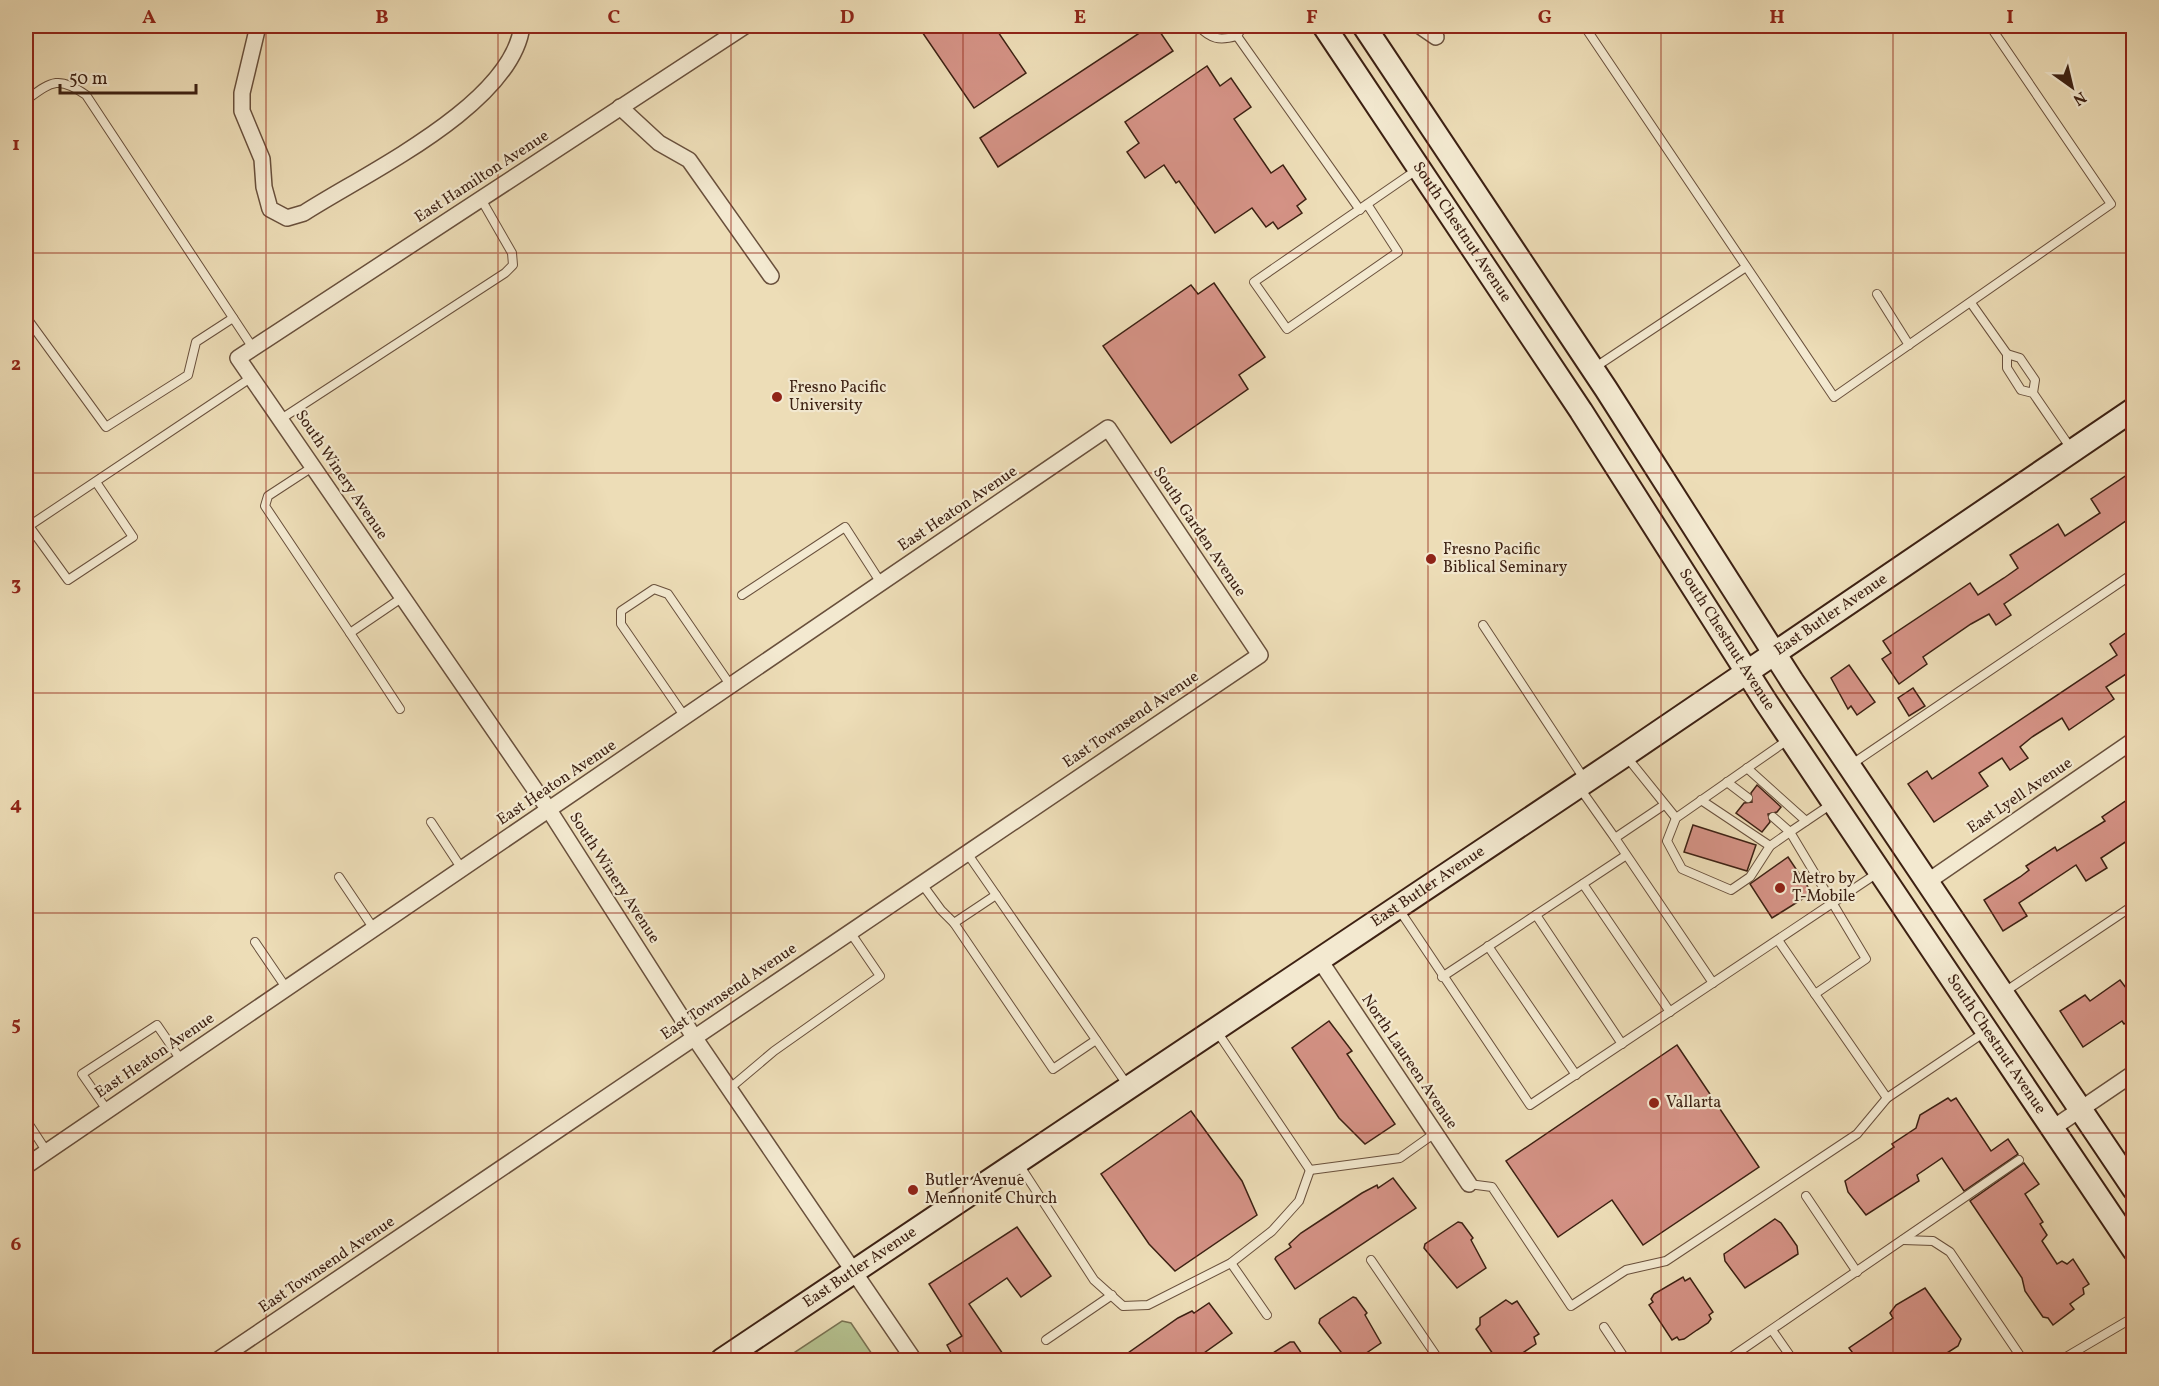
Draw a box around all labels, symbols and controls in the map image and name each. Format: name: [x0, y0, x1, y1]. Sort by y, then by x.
text: A: [142, 4, 156, 32]
text: B: [375, 4, 389, 32]
text: C: [608, 4, 621, 32]
text: D: [840, 4, 854, 32]
text: E: [1074, 4, 1086, 32]
text: F: [1306, 4, 1318, 32]
text: G: [1538, 4, 1552, 32]
text: H: [1769, 4, 1785, 32]
text: I: [2006, 4, 2014, 32]
scale bar: [60, 57, 196, 95]
north arrow: [2042, 57, 2102, 117]
text: 50 m: [69, 67, 108, 92]
text: N: [2068, 85, 2090, 110]
street label: East Hamilton Avenue: [411, 125, 553, 229]
text: 1: [12, 131, 20, 159]
street label: South Chestnut Avenue: [1407, 158, 1517, 307]
text: 2: [11, 351, 21, 379]
place label: Fresno Pacific University: [789, 377, 886, 417]
marker: Fresno Pacific University: [770, 390, 784, 404]
street label: South Winery Avenue: [289, 406, 393, 544]
street label: East Heaton Avenue: [894, 461, 1022, 557]
street label: South Garden Avenue: [1147, 463, 1251, 601]
place label: Fresno Pacific Biblical Seminary: [1443, 539, 1568, 579]
marker: Fresno Pacific Biblical Seminary: [1424, 552, 1438, 566]
street label: South Chestnut Avenue: [1673, 564, 1780, 715]
street label: East Butler Avenue: [1770, 569, 1892, 661]
text: 3: [11, 571, 21, 599]
street label: East Townsend Avenue: [1059, 666, 1203, 774]
street label: East Heaton Avenue: [493, 735, 621, 831]
street label: East Lyell Avenue: [1963, 753, 2077, 839]
text: 4: [10, 791, 22, 819]
street label: South Winery Avenue: [563, 808, 665, 948]
street label: East Butler Avenue: [1367, 841, 1489, 933]
place label: Metro by T-Mobile: [1792, 868, 1856, 908]
marker: Metro by T-Mobile: [1773, 881, 1787, 895]
street label: East Townsend Avenue: [657, 938, 801, 1046]
street label: South Chestnut Avenue: [1941, 970, 2051, 1119]
street label: North Laureen Avenue: [1356, 990, 1462, 1134]
street label: East Heaton Avenue: [91, 1008, 219, 1104]
text: 5: [11, 1011, 21, 1039]
place label: Vallarta: [1666, 1092, 1721, 1114]
marker: Vallarta: [1647, 1096, 1661, 1110]
place label: Butler Avenue Mennonite Church: [925, 1170, 1057, 1210]
marker: Butler Avenue Mennonite Church: [906, 1183, 920, 1197]
street label: East Townsend Avenue: [255, 1211, 399, 1319]
street label: East Butler Avenue: [799, 1222, 921, 1314]
text: 6: [11, 1231, 22, 1259]

